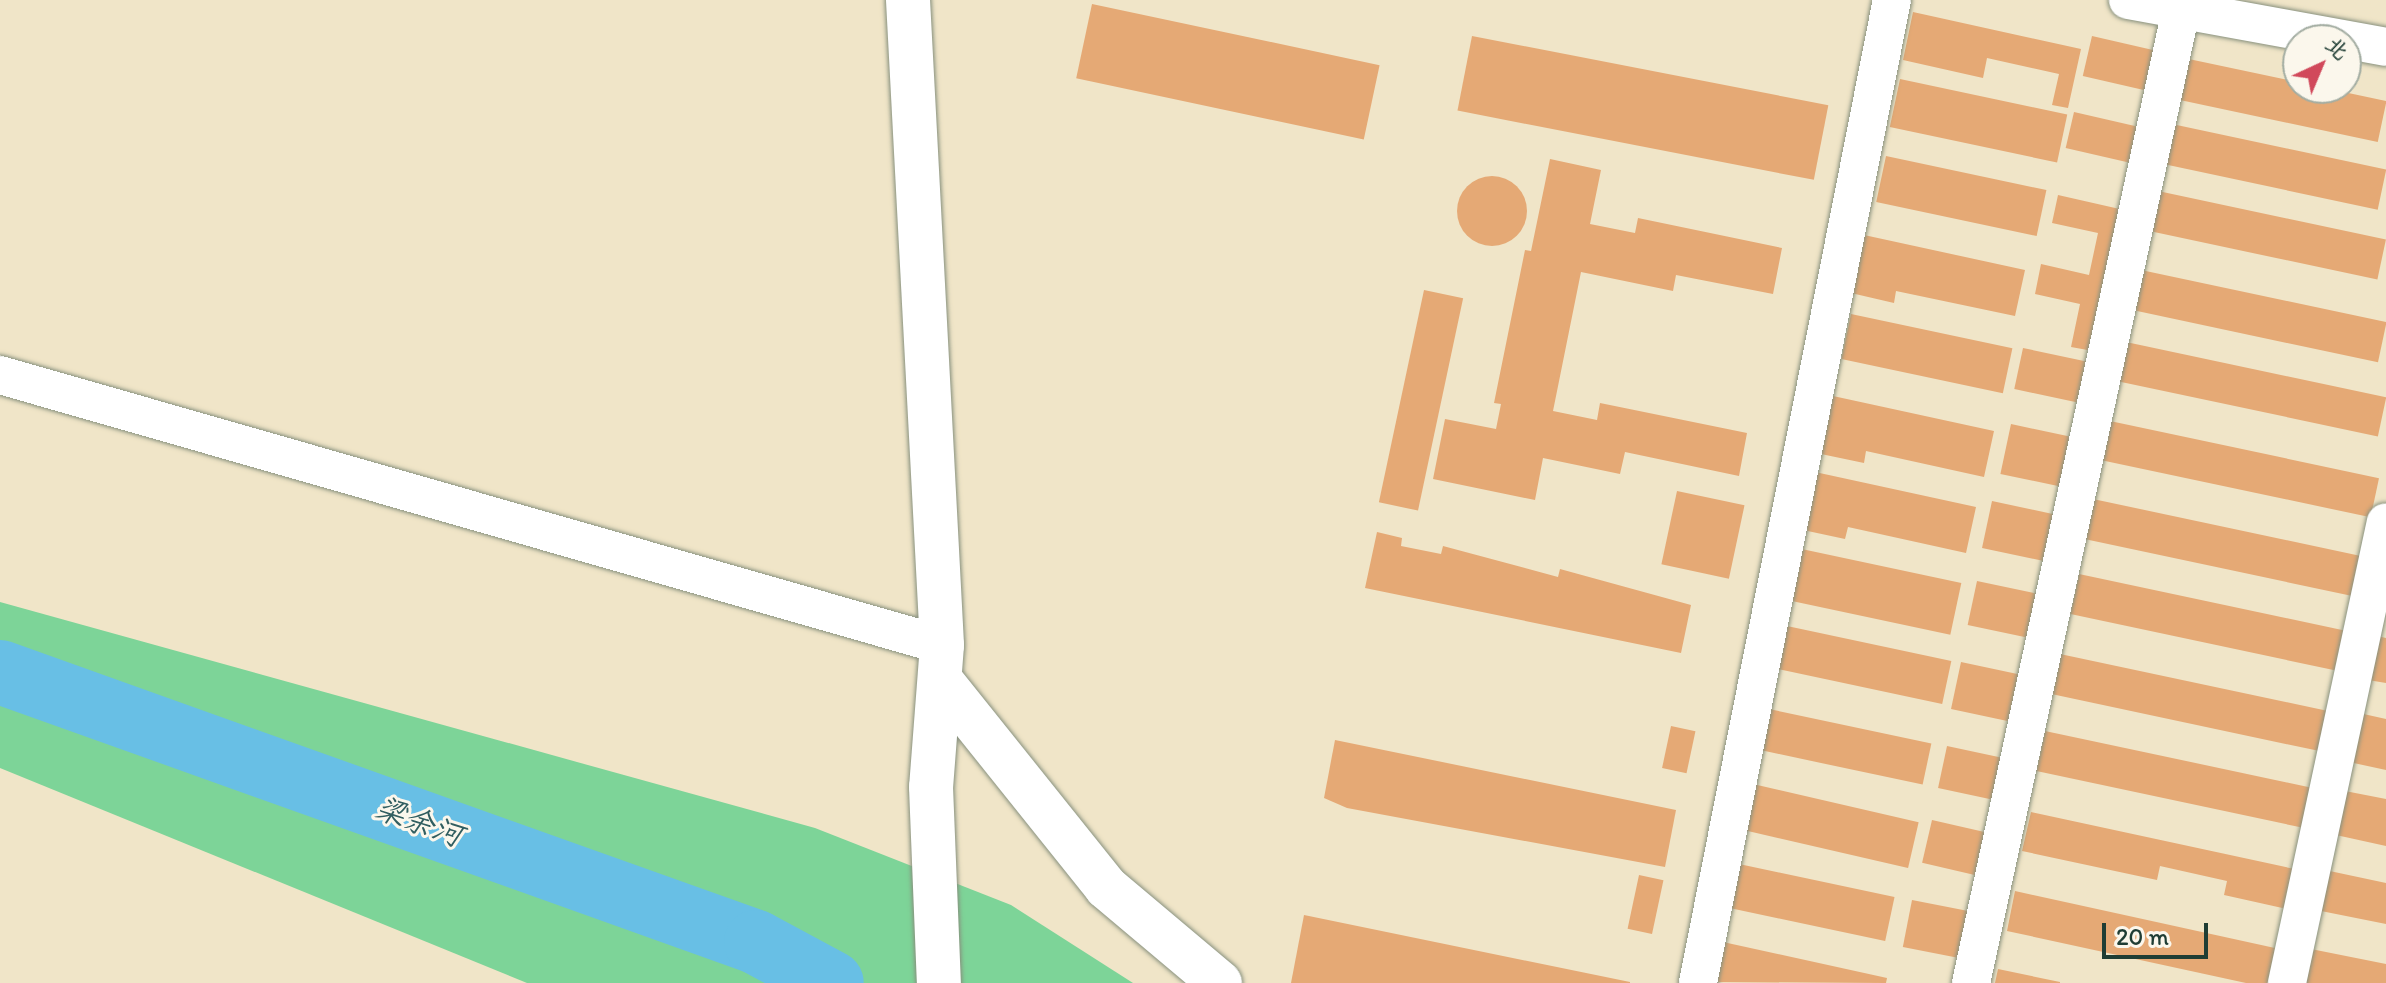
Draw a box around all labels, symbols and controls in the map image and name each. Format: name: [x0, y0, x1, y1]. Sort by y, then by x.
north arrow: [2282, 24, 2362, 104]
text: 北: [2320, 30, 2355, 65]
water label: 梁余河: [371, 790, 467, 854]
scale bar: [2106, 907, 2212, 957]
text: 20 m: [2116, 922, 2169, 951]

